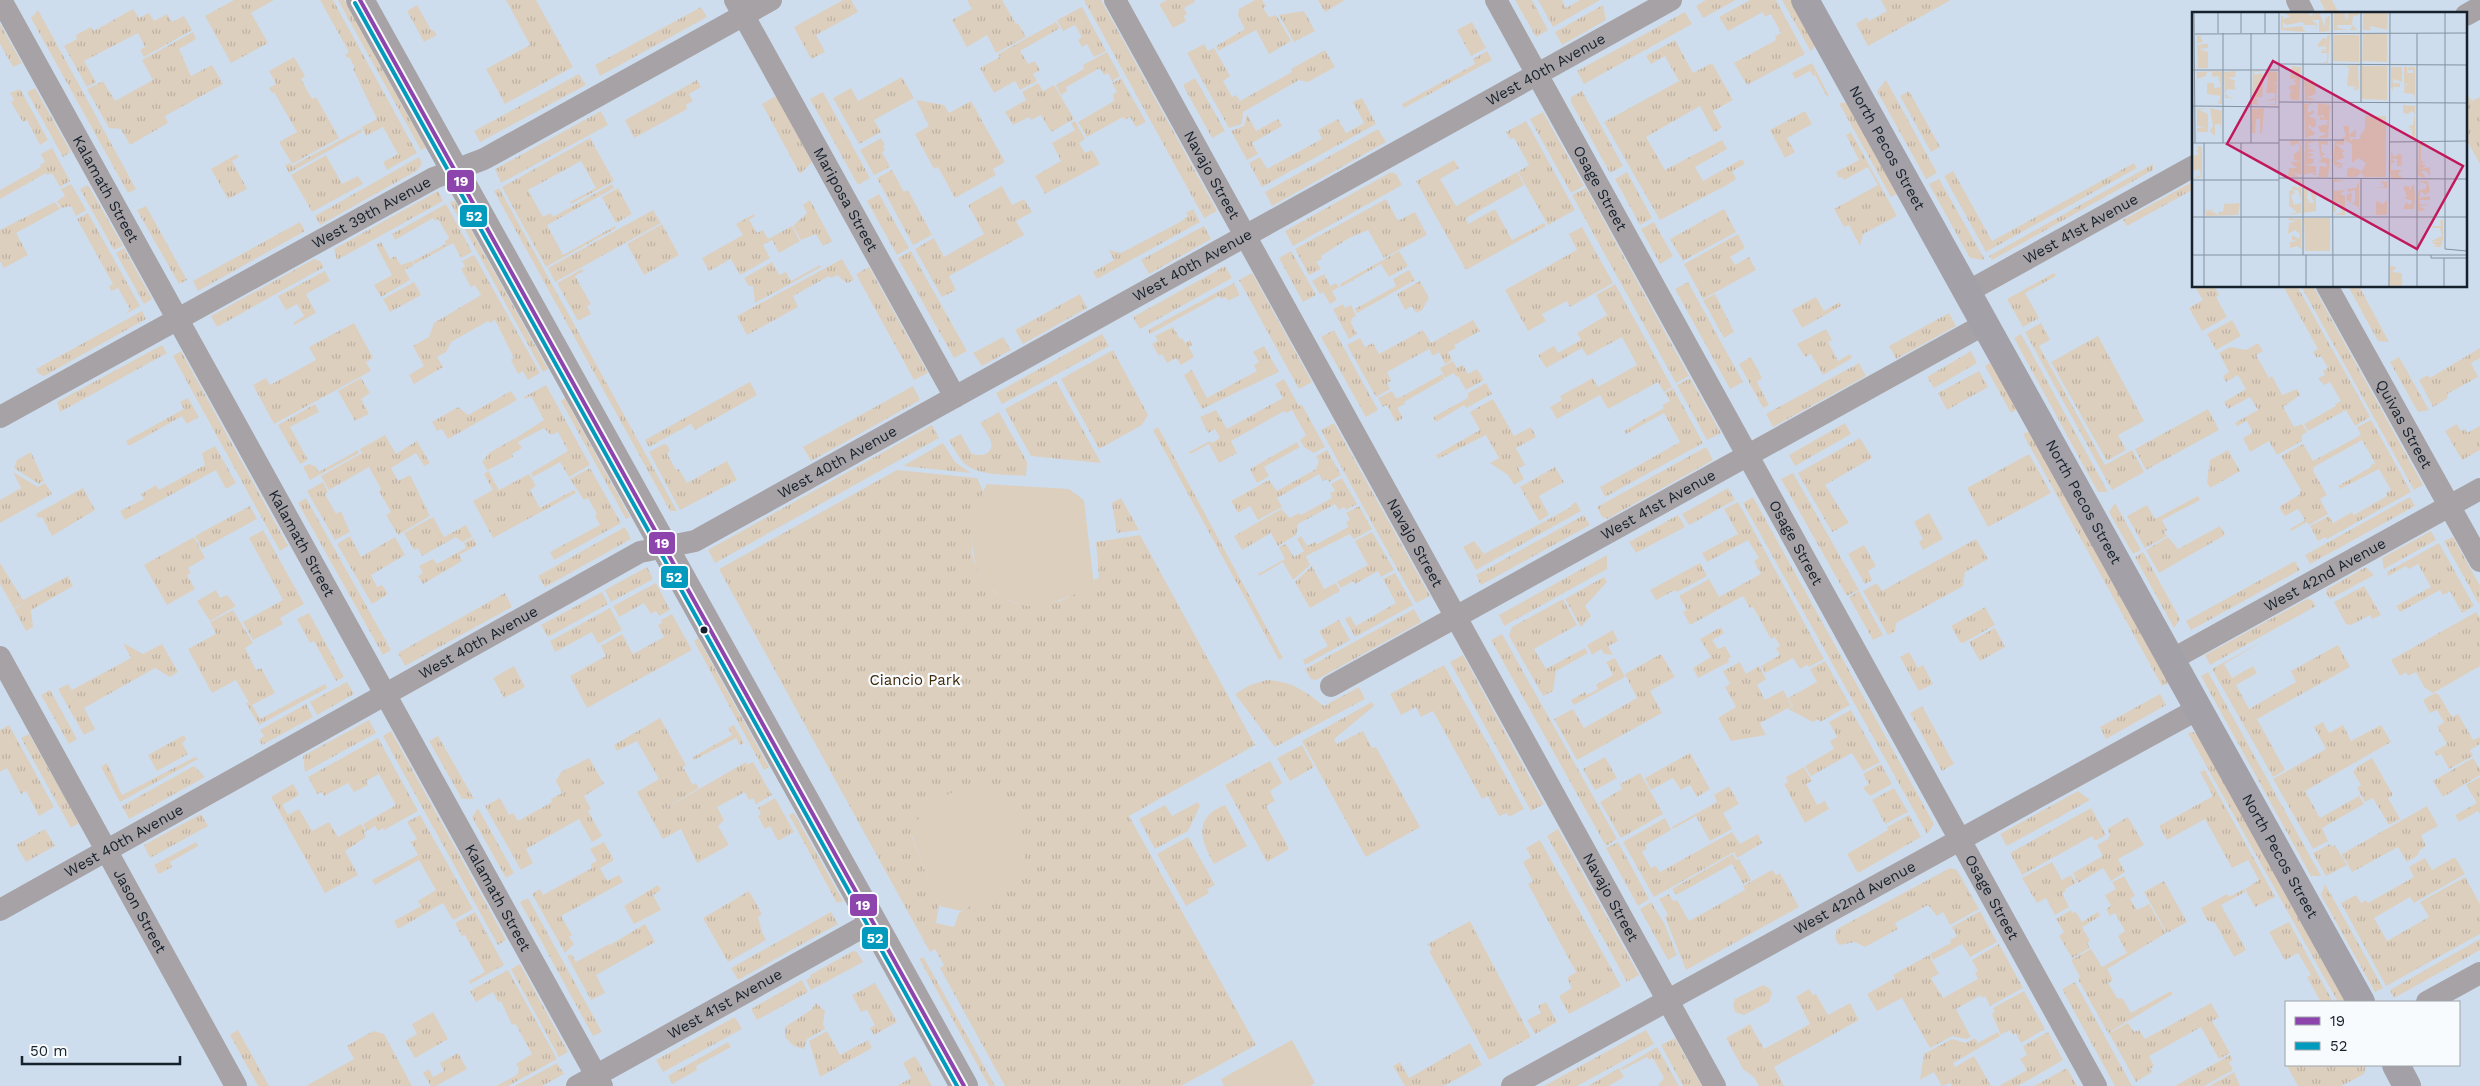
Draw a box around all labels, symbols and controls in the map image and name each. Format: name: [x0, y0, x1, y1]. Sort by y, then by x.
inset map: [2192, 12, 2468, 288]
street label: West 40th Avenue: [1483, 29, 1608, 110]
street label: North Pecos Street: [1845, 82, 1929, 214]
street label: Navajo Street: [1180, 128, 1244, 223]
street label: Kalamath Street: [69, 132, 143, 246]
street label: Osage Street: [1569, 142, 1631, 235]
street label: Mariposa Street: [809, 144, 882, 255]
line badge: 19: [446, 169, 475, 193]
street label: West 39th Avenue: [309, 172, 434, 252]
text: 19: [454, 173, 468, 189]
street label: West 41st Avenue: [2020, 190, 2141, 268]
line badge: 52: [459, 204, 488, 228]
text: 52: [466, 208, 482, 224]
street label: West 40th Avenue: [1130, 225, 1255, 306]
street label: Quivas Street: [2372, 377, 2436, 472]
street label: West 40th Avenue: [774, 422, 900, 502]
street label: North Pecos Street: [2042, 436, 2126, 568]
street label: West 41st Avenue: [1598, 466, 1719, 544]
street label: Kalamath Street: [265, 487, 339, 601]
street label: Navajo Street: [1383, 495, 1447, 591]
street label: Osage Street: [1765, 497, 1827, 589]
line badge: 19: [648, 531, 676, 555]
street label: West 42nd Avenue: [2261, 534, 2389, 616]
text: 19: [655, 535, 669, 551]
line badge: 52: [660, 565, 689, 589]
text: 52: [666, 569, 682, 585]
street label: West 40th Avenue: [416, 602, 541, 683]
unlabelled marker: [699, 625, 709, 635]
park label: Ciancio Park: [870, 671, 961, 689]
street label: North Pecos Street: [2238, 791, 2322, 922]
street label: West 40th Avenue: [61, 800, 187, 881]
street label: Kalamath Street: [461, 841, 535, 955]
street label: Navajo Street: [1579, 850, 1643, 945]
street label: Osage Street: [1961, 851, 2023, 944]
street label: West 42nd Avenue: [1791, 857, 1919, 938]
street label: Jason Street: [109, 866, 170, 957]
line badge: 19: [849, 893, 878, 917]
text: 19: [856, 897, 870, 913]
line badge: 52: [861, 926, 889, 950]
text: 52: [867, 930, 883, 946]
street label: West 41st Avenue: [664, 965, 785, 1043]
legend: [2285, 1001, 2460, 1066]
text: 19: [2330, 1012, 2345, 1030]
scale bar: [22, 1034, 180, 1066]
text: 52: [2330, 1037, 2347, 1055]
text: 50 m: [30, 1042, 67, 1060]

